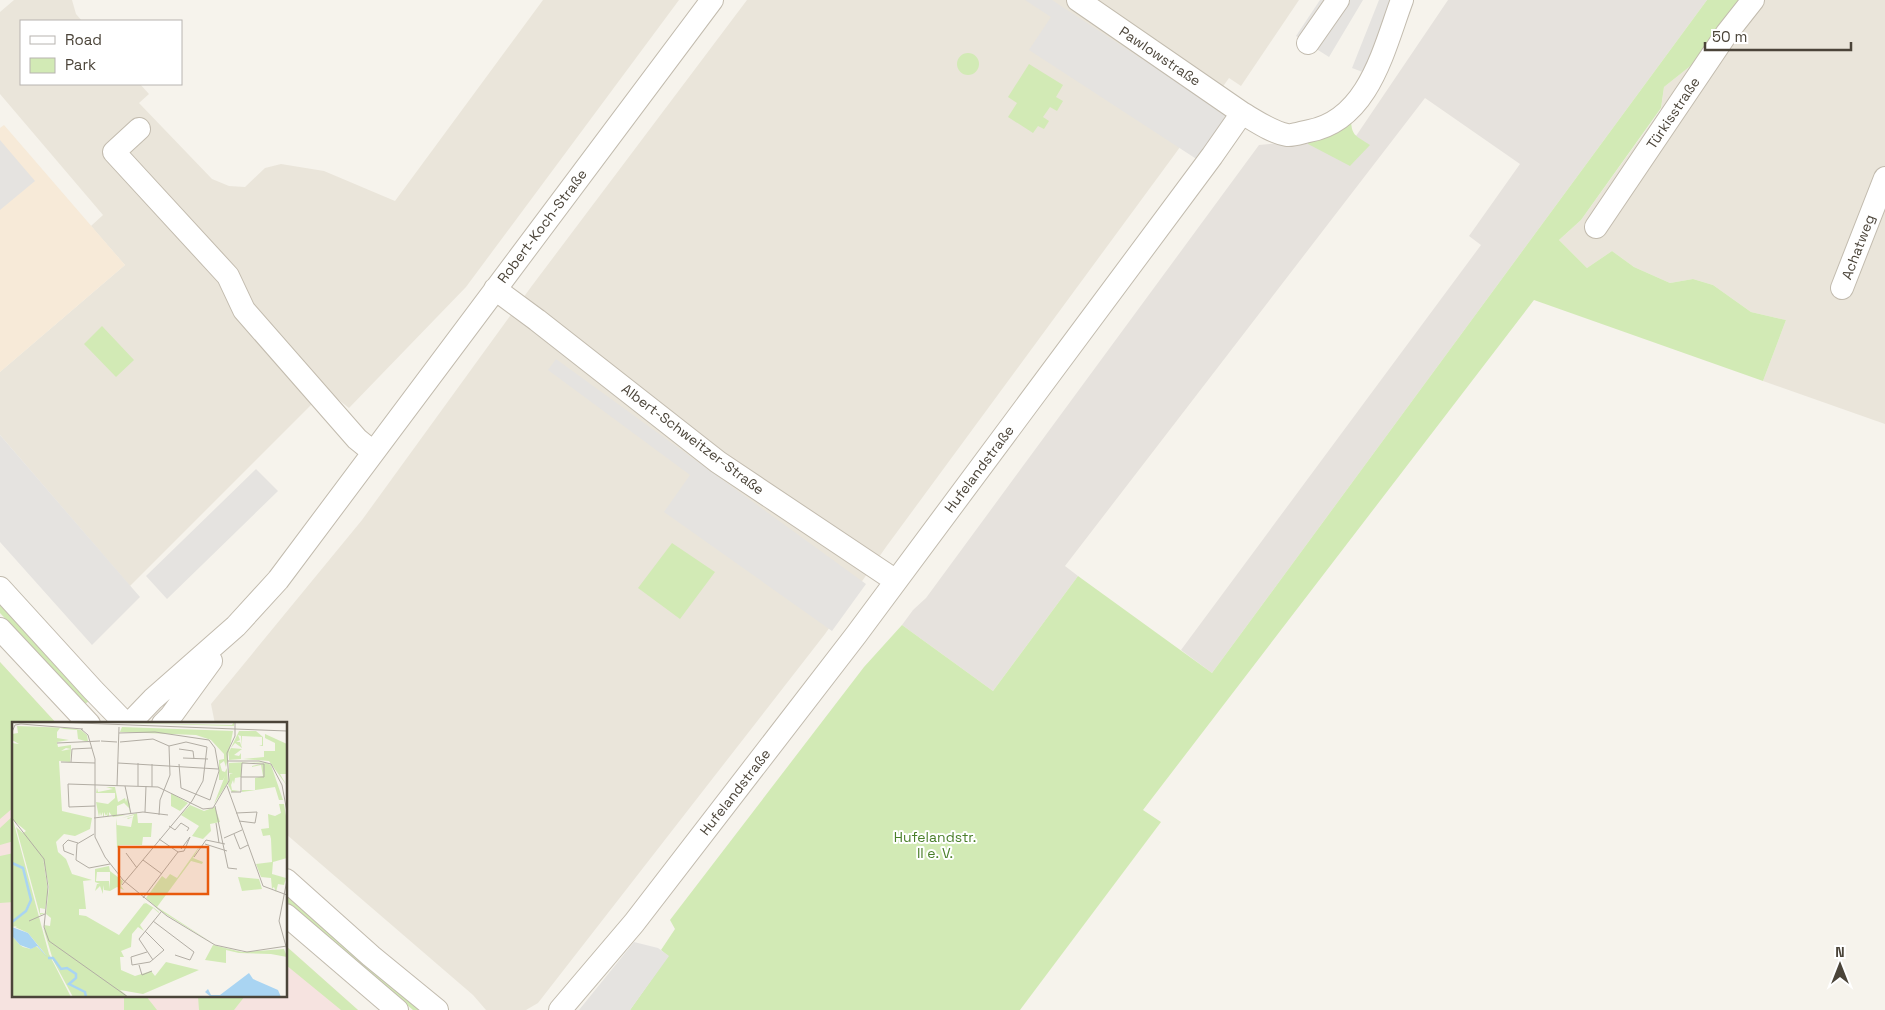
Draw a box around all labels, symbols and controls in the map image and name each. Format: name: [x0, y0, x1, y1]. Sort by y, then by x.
legend: [20, 20, 182, 85]
scale bar: [1705, 20, 1851, 52]
street label: Pawlowstraße: [1116, 22, 1204, 90]
text: 50 m: [1712, 27, 1747, 46]
text: Road: [65, 30, 102, 49]
text: Park: [65, 55, 96, 74]
street label: Türkisstraße: [1642, 73, 1704, 153]
street label: Robert-Koch-Straße: [493, 165, 591, 287]
street label: Achatweg: [1837, 212, 1879, 282]
street label: Albert-Schweitzer-Straße: [618, 379, 768, 499]
street label: Hufelandstraße: [940, 422, 1018, 516]
inset map: [12, 722, 288, 998]
street label: Hufelandstraße: [696, 745, 774, 839]
park label: Hufelandstr. II e. V.: [894, 828, 976, 862]
north arrow: [1815, 940, 1865, 990]
text: N: [1835, 943, 1845, 961]

